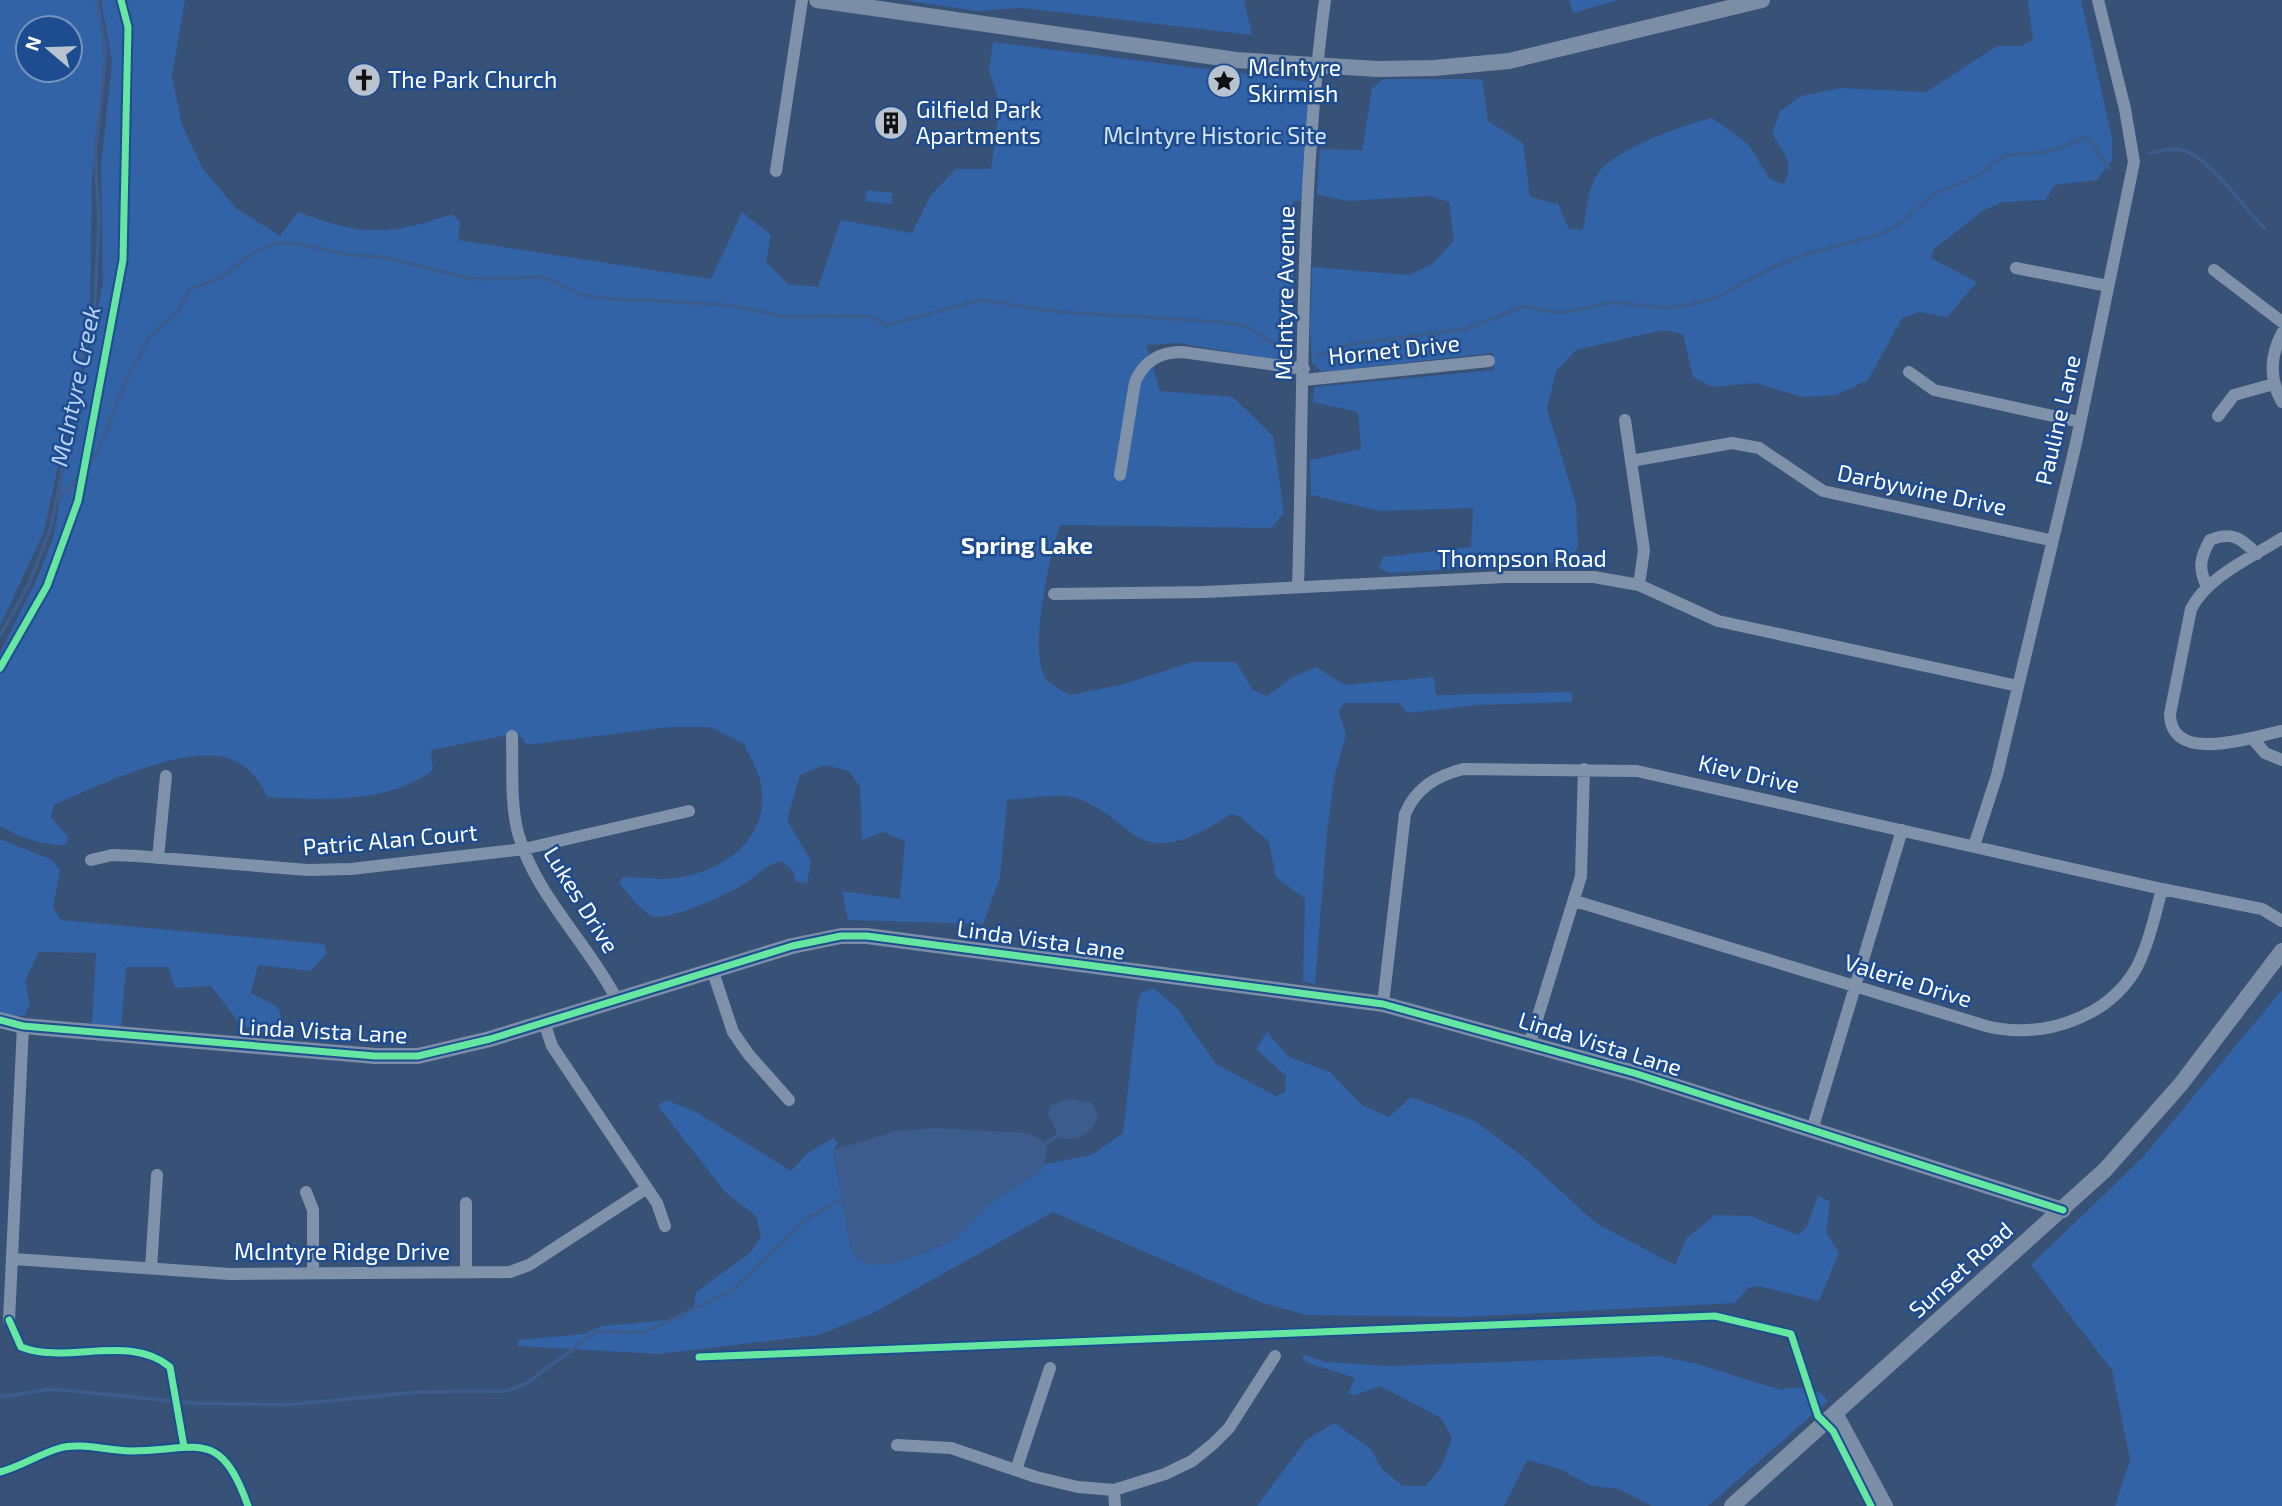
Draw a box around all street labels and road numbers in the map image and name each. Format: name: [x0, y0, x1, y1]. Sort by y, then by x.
street label: McIntyre Avenue: [1268, 205, 1300, 381]
street label: Hornet Drive: [1327, 328, 1461, 370]
street label: Pauline Lane: [2028, 352, 2086, 488]
street label: Darbywine Drive: [1835, 457, 2009, 521]
street label: Thompson Road: [1437, 544, 1607, 572]
street label: Kiev Drive: [1696, 748, 1803, 798]
street label: Patric Alan Court: [301, 817, 479, 861]
street label: Lukes Drive: [538, 841, 626, 958]
street label: Linda Vista Lane: [955, 913, 1127, 965]
street label: Valerie Drive: [1841, 947, 1976, 1013]
street label: Linda Vista Lane: [1515, 1005, 1685, 1081]
street label: Linda Vista Lane: [238, 1012, 408, 1048]
street label: Sunset Road: [1903, 1215, 2018, 1323]
street label: McIntyre Ridge Drive: [234, 1237, 450, 1265]

